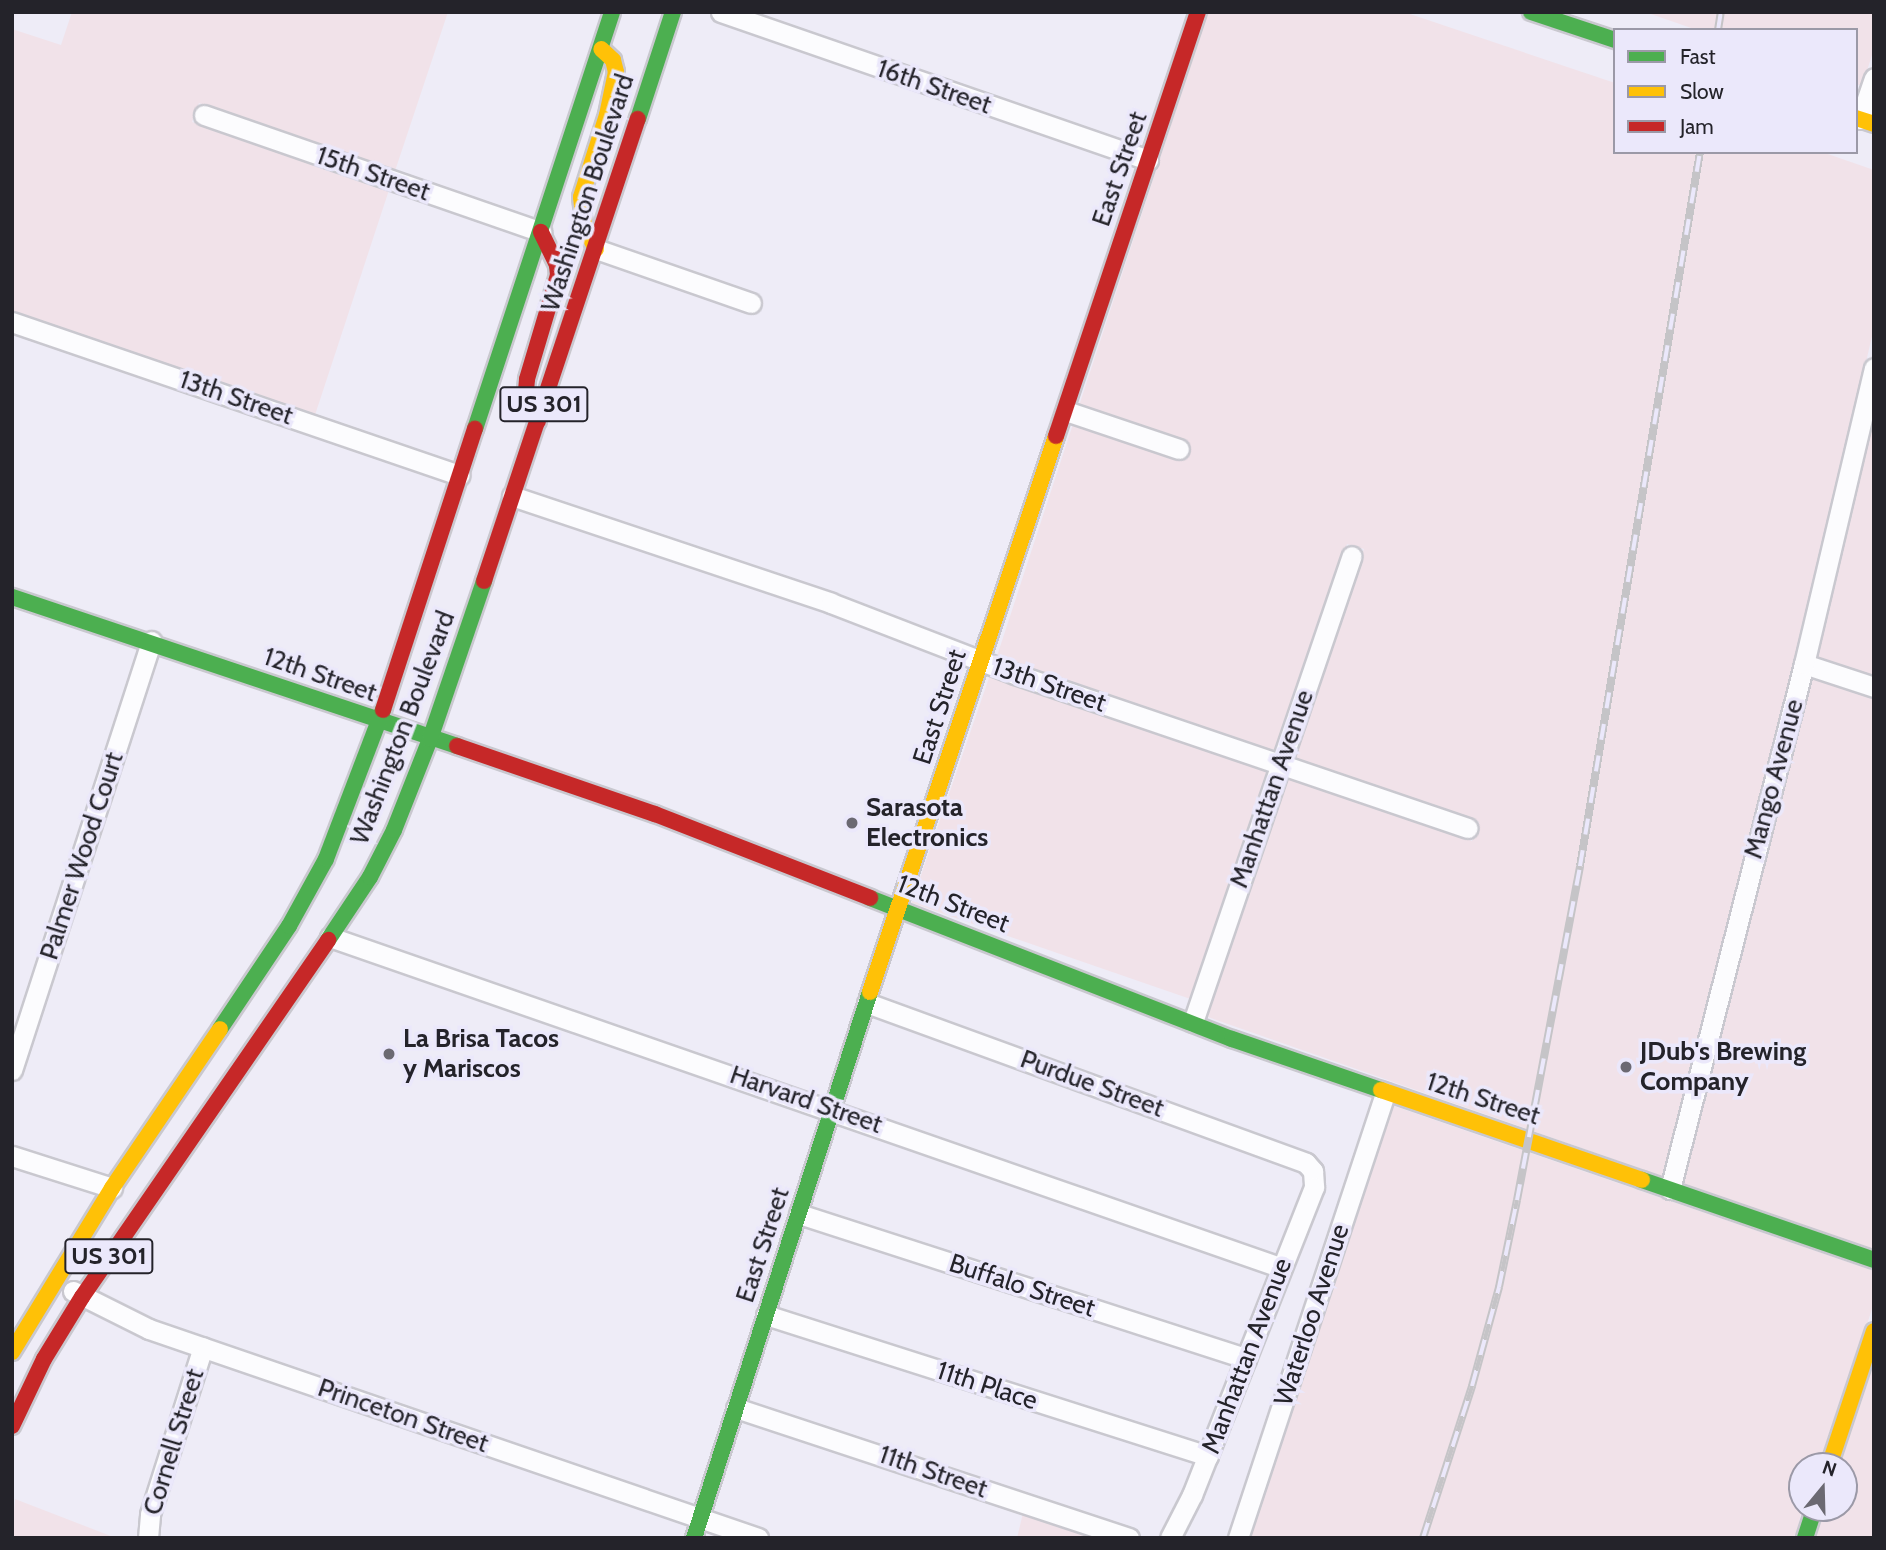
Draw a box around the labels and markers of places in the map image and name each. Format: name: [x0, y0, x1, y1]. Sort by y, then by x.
place label: Sarasota Electronics: [866, 792, 988, 854]
marker: Sarasota Electronics: [844, 815, 860, 831]
place label: La Brisa Tacos y Mariscos: [403, 1023, 559, 1084]
place label: JDub's Brewing Company: [1640, 1036, 1806, 1098]
marker: La Brisa Tacos y Mariscos: [381, 1046, 397, 1062]
marker: JDub's Brewing Company: [1618, 1059, 1634, 1075]

